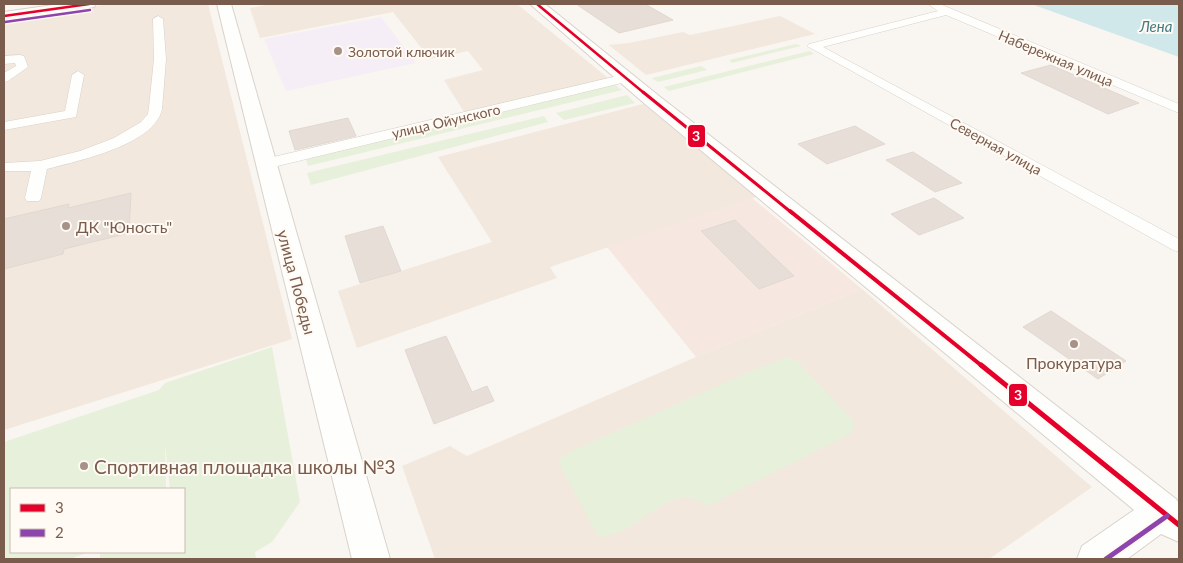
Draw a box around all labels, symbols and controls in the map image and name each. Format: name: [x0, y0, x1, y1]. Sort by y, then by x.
water label: Лена: [1139, 17, 1173, 35]
street label: Набережная улица: [996, 26, 1116, 90]
place label: Золотой ключик: [348, 43, 456, 60]
marker: Золотой ключик: [332, 45, 344, 57]
street label: улица Ойунского: [390, 100, 502, 142]
street label: Северная улица: [947, 114, 1045, 178]
line badge: 3: [687, 124, 706, 148]
text: 3: [692, 127, 700, 144]
place label: ДК "Юность": [76, 217, 172, 236]
marker: ДК "Юность": [60, 220, 72, 232]
street label: улица Победы: [274, 228, 320, 336]
marker: Прокуратура: [1068, 338, 1080, 350]
place label: Прокуратура: [1026, 353, 1122, 372]
line badge: 3: [1008, 383, 1028, 407]
text: 3: [1014, 386, 1022, 403]
place label: Спортивная площадка школы №3: [94, 455, 395, 478]
marker: Спортивная площадка школы №3: [78, 460, 90, 472]
legend: [10, 488, 185, 553]
text: 3: [55, 498, 64, 516]
text: 2: [55, 523, 64, 541]

